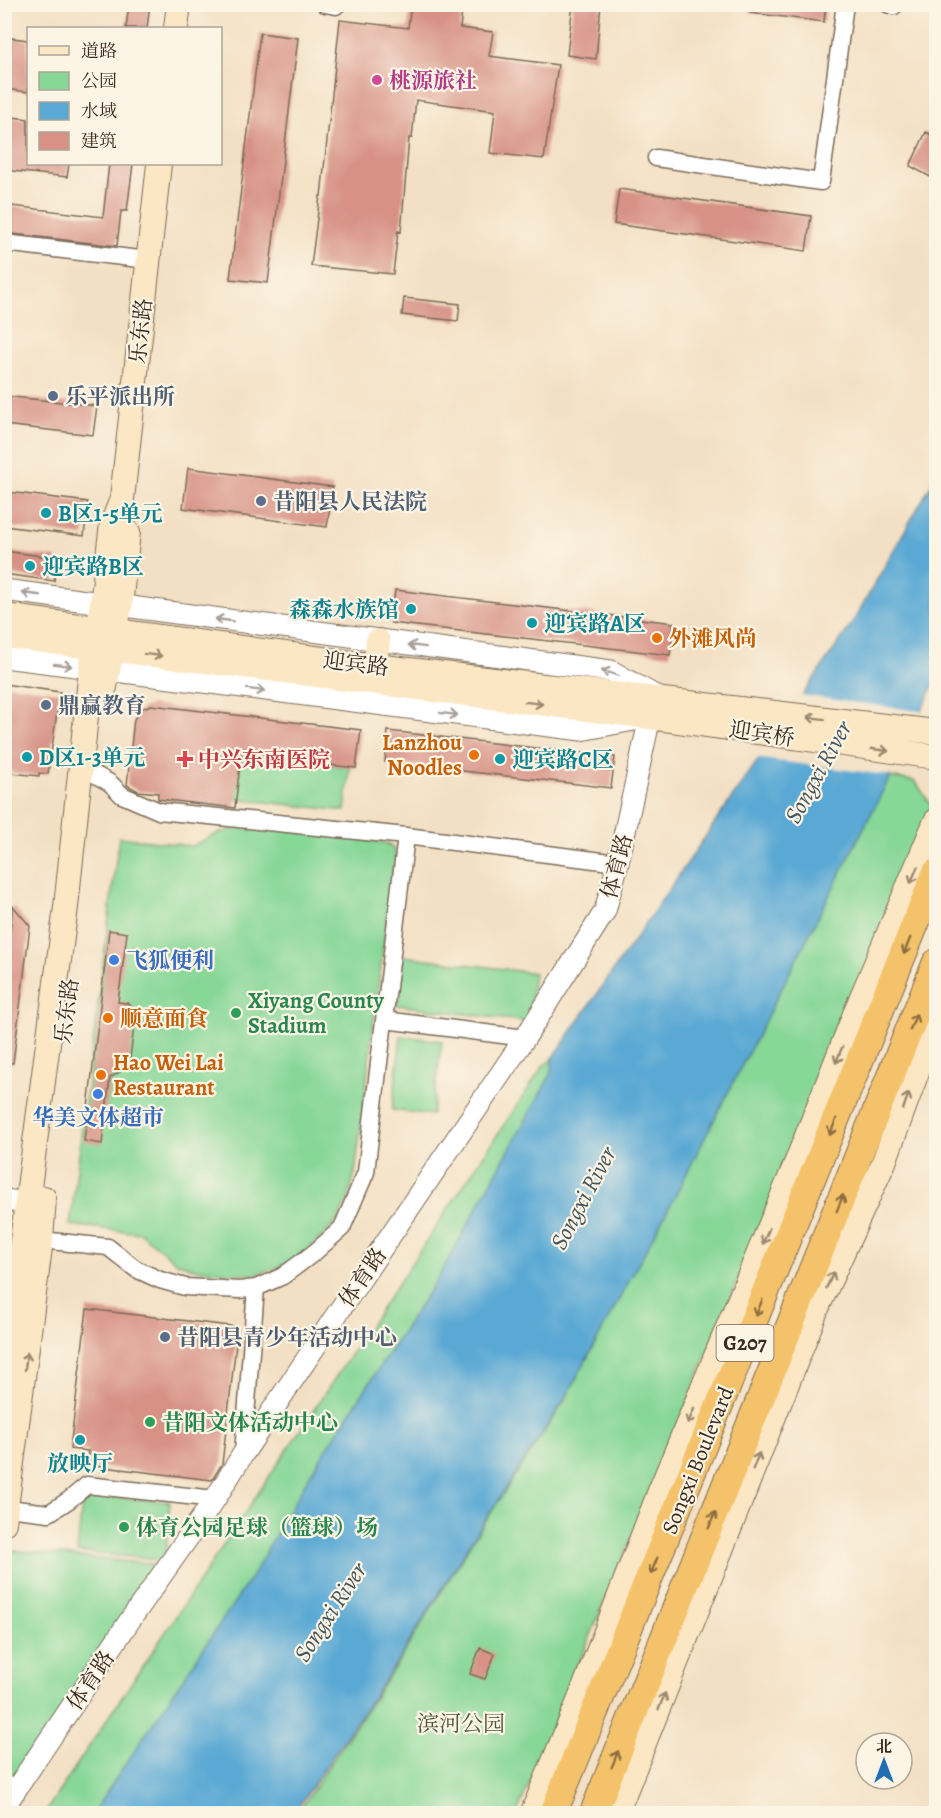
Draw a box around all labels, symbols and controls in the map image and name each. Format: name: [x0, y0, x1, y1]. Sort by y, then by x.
legend: [27, 27, 222, 165]
text: 道路: [81, 39, 117, 63]
place label: 桃源旅社: [389, 66, 477, 96]
text: 公园: [81, 69, 117, 93]
marker: 桃源旅社: [370, 73, 384, 87]
text: 水域: [81, 99, 117, 123]
text: 建筑: [81, 129, 117, 153]
street label: 乐东路: [123, 297, 159, 365]
place label: 乐平派出所: [65, 382, 175, 412]
marker: 乐平派出所: [46, 389, 60, 403]
place label: 昔阳县人民法院: [273, 487, 427, 517]
marker: 昔阳县人民法院: [254, 494, 268, 508]
place label: B区1-5单元: [58, 499, 163, 529]
marker: B区1-5单元: [39, 506, 53, 520]
place label: 迎宾路B区: [42, 552, 144, 582]
marker: 迎宾路B区: [23, 559, 37, 573]
one-way arrow: [21, 588, 41, 599]
place label: 森森水族馆: [289, 595, 399, 625]
marker: 森森水族馆: [404, 602, 418, 616]
place label: 迎宾路A区: [544, 609, 646, 639]
one-way arrow: [215, 615, 234, 626]
marker: 迎宾路A区: [525, 616, 539, 630]
place label: 外滩风尚: [669, 624, 757, 654]
marker: 外滩风尚: [650, 631, 664, 645]
one-way arrow: [408, 640, 428, 651]
street label: 迎宾路: [321, 645, 390, 683]
one-way arrow: [142, 650, 162, 661]
one-way arrow: [52, 660, 72, 671]
one-way arrow: [601, 666, 620, 677]
one-way arrow: [246, 684, 265, 695]
place label: 鼎赢教育: [58, 691, 146, 721]
marker: 鼎赢教育: [39, 698, 53, 712]
one-way arrow: [523, 698, 543, 709]
one-way arrow: [439, 708, 459, 719]
one-way arrow: [806, 713, 826, 724]
street label: 迎宾桥: [727, 715, 797, 753]
water label: Songxi River: [777, 715, 860, 829]
place label: Lanzhou Noodles: [382, 728, 463, 783]
place label: D区1-3单元: [39, 743, 145, 773]
one-way arrow: [870, 744, 890, 755]
place label: 中兴东南医院: [198, 745, 330, 775]
place label: 迎宾路C区: [512, 745, 614, 775]
marker: Lanzhou Noodles: [467, 748, 481, 762]
marker: D区1-3单元: [20, 750, 34, 764]
marker: 中兴东南医院: [176, 750, 194, 768]
marker: 迎宾路C区: [493, 752, 507, 766]
street label: 体育路: [594, 830, 640, 902]
one-way arrow: [908, 866, 919, 884]
one-way arrow: [900, 937, 911, 955]
place label: 飞狐便利: [126, 946, 214, 976]
marker: 飞狐便利: [107, 953, 121, 967]
street label: 乐东路: [48, 977, 86, 1046]
place label: Xiyang County Stadium: [248, 986, 385, 1041]
place label: 顺意面食: [120, 1004, 208, 1034]
marker: Xiyang County Stadium: [229, 1006, 243, 1020]
marker: 顺意面食: [101, 1011, 115, 1025]
one-way arrow: [908, 1013, 919, 1032]
one-way arrow: [833, 1046, 844, 1064]
place label: Hao Wei Lai Restaurant: [113, 1048, 224, 1103]
marker: Hao Wei Lai Restaurant: [94, 1068, 108, 1082]
marker: 华美文体超市: [91, 1087, 105, 1101]
one-way arrow: [902, 1092, 913, 1111]
place label: 华美文体超市: [32, 1103, 164, 1133]
one-way arrow: [827, 1117, 838, 1136]
water label: Songxi River: [543, 1140, 624, 1255]
one-way arrow: [835, 1194, 846, 1213]
one-way arrow: [760, 1227, 771, 1245]
street label: 体育路: [332, 1242, 394, 1313]
one-way arrow: [825, 1272, 836, 1290]
one-way arrow: [753, 1298, 764, 1316]
place label: 昔阳县青少年活动中心: [177, 1323, 397, 1353]
road number: G207: [716, 1325, 774, 1361]
marker: 昔阳县青少年活动中心: [158, 1330, 172, 1344]
one-way arrow: [20, 1352, 31, 1372]
street label: Songxi Boulevard: [655, 1382, 741, 1539]
one-way arrow: [685, 1407, 696, 1425]
place label: 昔阳文体活动中心: [162, 1408, 338, 1438]
marker: 昔阳文体活动中心: [143, 1415, 157, 1429]
marker: 放映厅: [73, 1433, 87, 1447]
place label: 放映厅: [47, 1449, 113, 1479]
one-way arrow: [751, 1452, 762, 1470]
one-way arrow: [707, 1511, 718, 1530]
place label: 体育公园足球（篮球）场: [136, 1513, 378, 1543]
marker: 体育公园足球（篮球）场: [117, 1520, 131, 1534]
water label: Songxi River: [286, 1556, 374, 1668]
one-way arrow: [648, 1556, 659, 1575]
street label: 体育路: [60, 1645, 122, 1716]
one-way arrow: [657, 1692, 668, 1711]
park label: 滨河公园: [417, 1709, 505, 1739]
north arrow: [854, 1731, 914, 1791]
text: 北: [876, 1736, 892, 1758]
one-way arrow: [610, 1751, 621, 1769]

